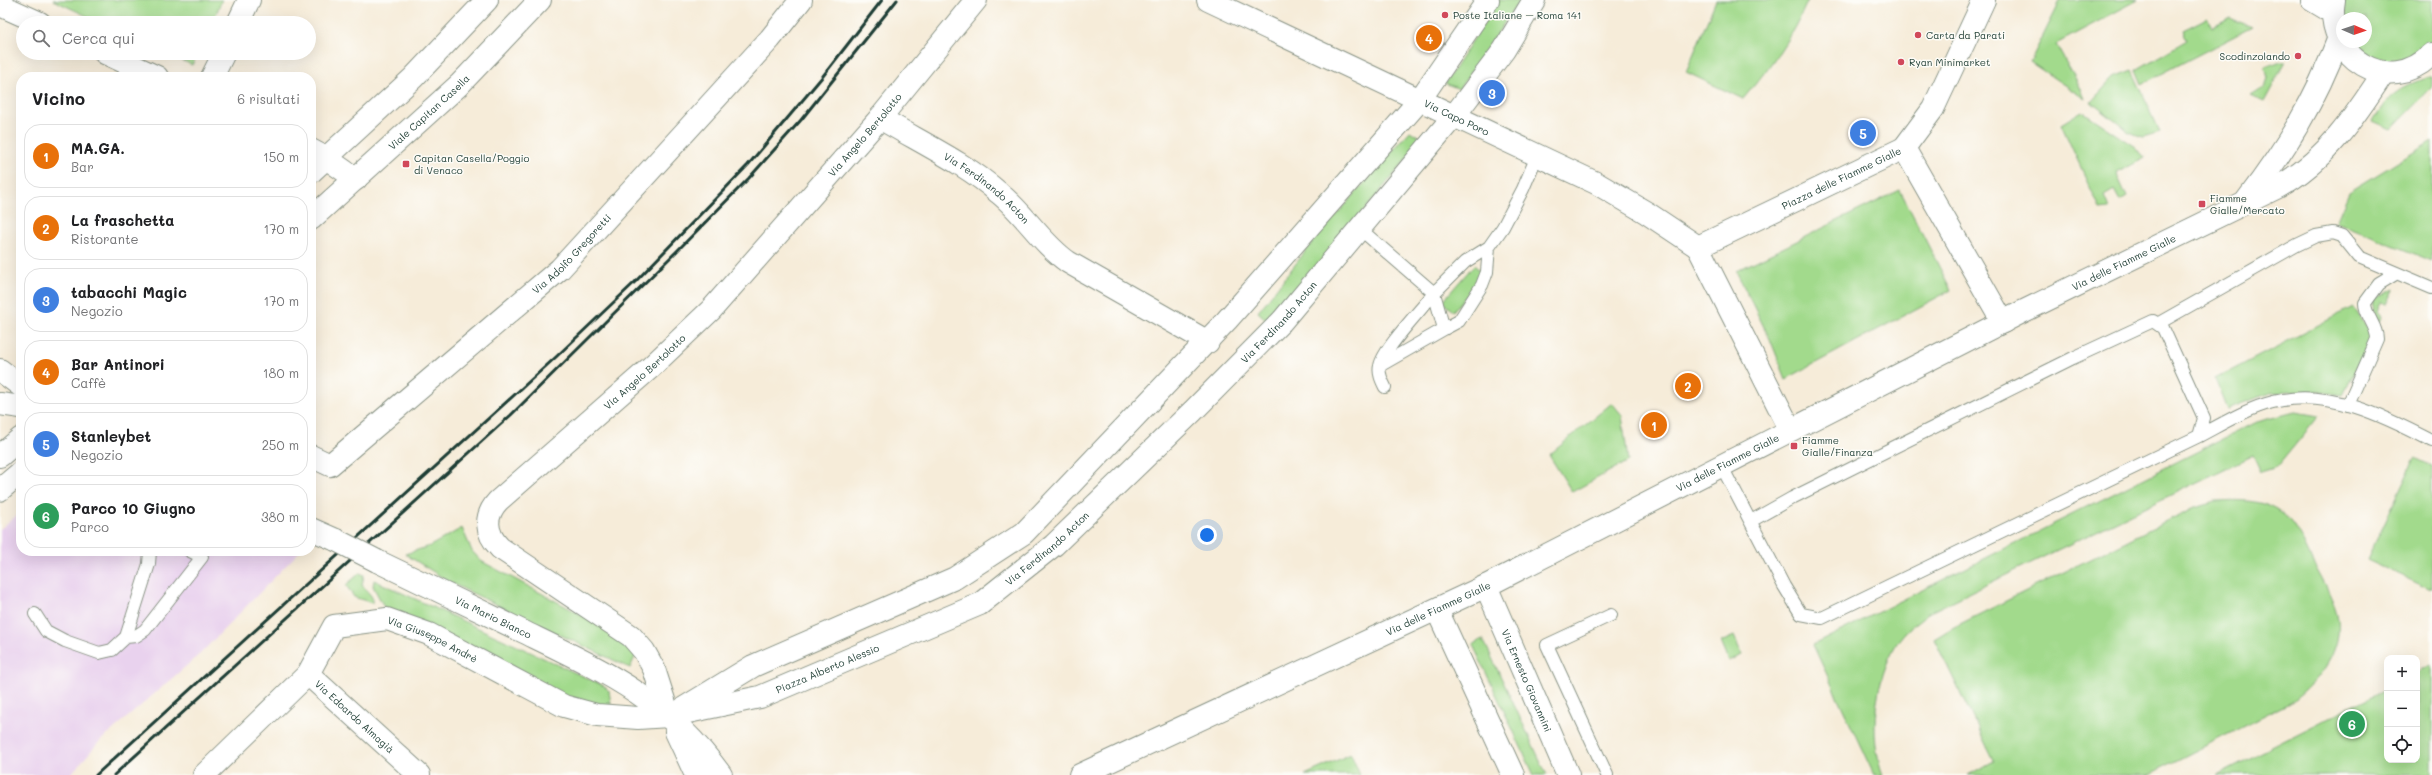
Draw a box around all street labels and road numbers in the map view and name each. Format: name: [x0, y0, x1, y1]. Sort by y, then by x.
street label: Viale Capitan Casella: [385, 71, 472, 153]
street label: Via Angelo Bertolotto: [825, 90, 905, 179]
street label: Via Capo Poro: [1422, 96, 1492, 139]
street label: Piazza delle Fiamme Gialle: [1779, 143, 1904, 213]
street label: Via Ferdinando Acton: [941, 149, 1033, 226]
street label: Via Adolfo Gregoretti: [529, 211, 614, 297]
street label: Via delle Fiamme Gialle: [2069, 231, 2178, 294]
street label: Via Ferdinando Acton: [1237, 278, 1320, 366]
street label: Via Angelo Bertolotto: [600, 331, 689, 413]
street label: Via delle Fiamme Gialle: [1673, 430, 1781, 495]
street label: Via Ferdinando Acton: [1002, 508, 1092, 588]
street label: Via delle Fiamme Gialle: [1383, 578, 1493, 639]
street label: Via Mario Bianco: [453, 593, 534, 642]
street label: Via Giuseppe Andrè: [386, 613, 480, 666]
street label: Via Ernesto Giovannini: [1499, 627, 1555, 734]
street label: Piazza Alberto Alessio: [773, 640, 881, 697]
street label: Via Edoardo Almagià: [312, 677, 397, 756]

